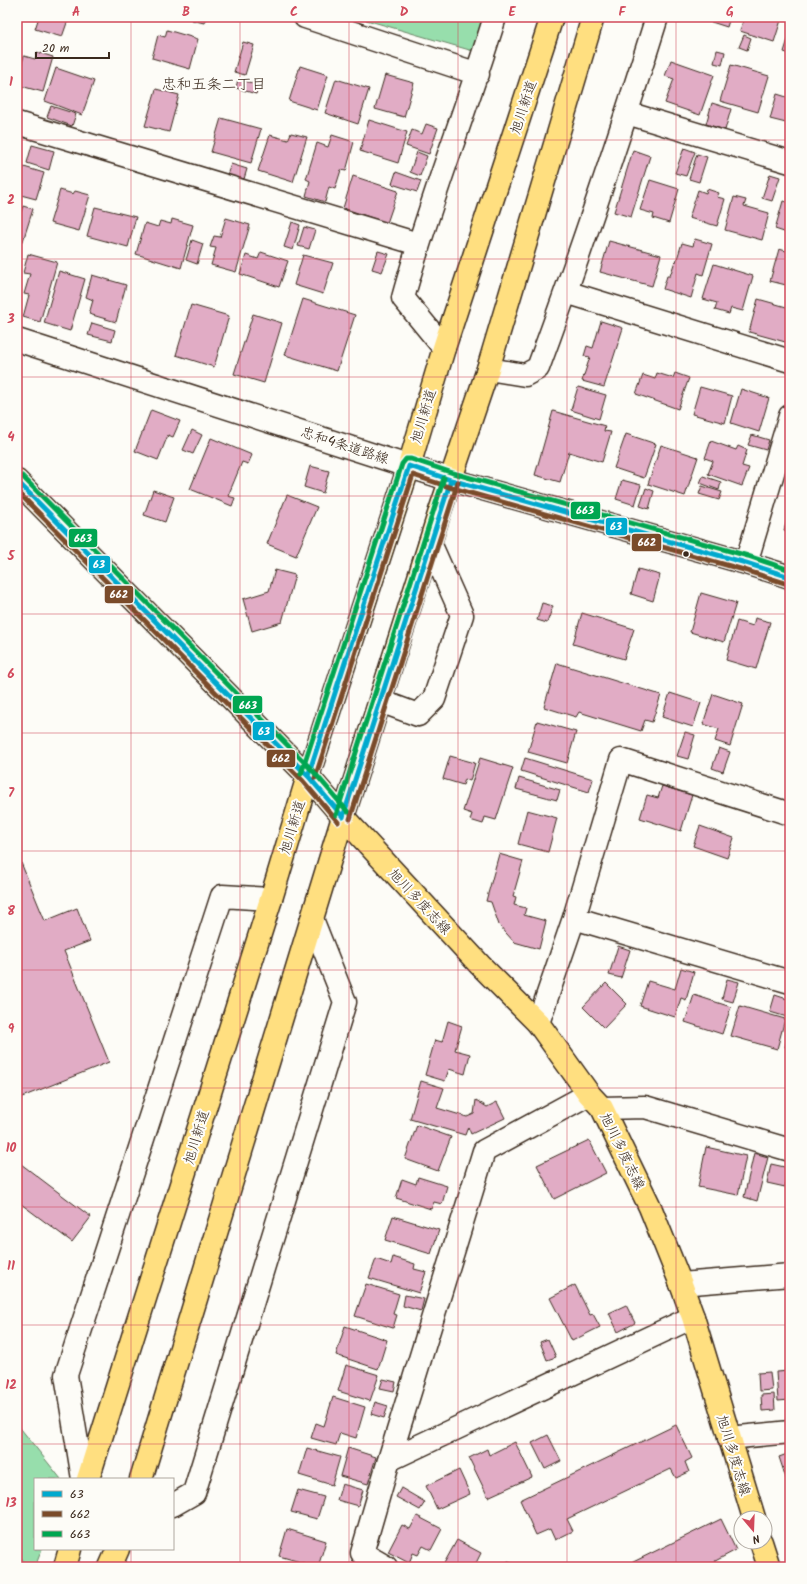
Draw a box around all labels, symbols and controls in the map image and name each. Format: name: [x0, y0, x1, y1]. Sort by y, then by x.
text: A: [72, 2, 80, 23]
text: B: [182, 2, 190, 23]
text: C: [290, 2, 298, 23]
text: D: [400, 2, 409, 23]
text: E: [508, 2, 516, 23]
text: F: [618, 2, 626, 23]
text: G: [726, 2, 734, 23]
scale bar: [36, 34, 109, 60]
text: 20 m: [42, 39, 70, 58]
text: 1: [9, 72, 13, 93]
district label: 忠和五条二丁目: [161, 73, 267, 97]
street label: 旭川新道: [505, 77, 543, 137]
text: 2: [7, 190, 15, 211]
text: 3: [6, 309, 15, 330]
street label: 旭川新道: [405, 386, 443, 446]
street label: 忠和4条道路線: [298, 421, 392, 471]
text: 4: [7, 427, 15, 448]
line badge: 663: [570, 501, 601, 520]
text: 663: [576, 502, 594, 520]
line badge: 63: [605, 517, 628, 536]
text: 63: [610, 518, 622, 536]
line badge: 663: [68, 528, 98, 548]
text: 663: [74, 530, 92, 548]
line badge: 662: [631, 533, 662, 552]
text: 662: [638, 534, 656, 552]
text: 5: [7, 546, 16, 567]
unlabelled marker: [681, 549, 691, 559]
line badge: 63: [88, 555, 111, 574]
text: 63: [93, 556, 105, 574]
line badge: 662: [104, 585, 134, 604]
text: 662: [110, 586, 128, 604]
text: 6: [7, 664, 15, 685]
line badge: 663: [232, 695, 263, 714]
text: 663: [239, 697, 257, 715]
line badge: 63: [252, 721, 275, 741]
text: 63: [258, 723, 270, 741]
line badge: 662: [266, 749, 296, 768]
text: 662: [272, 750, 290, 768]
text: 7: [8, 783, 15, 804]
street label: 旭川新道: [274, 797, 312, 857]
street label: 旭川多度志線: [383, 863, 456, 940]
text: 8: [7, 901, 15, 922]
text: 9: [8, 1019, 15, 1040]
street label: 旭川新道: [178, 1107, 216, 1167]
street label: 旭川多度志線: [594, 1109, 650, 1194]
text: 10: [6, 1138, 17, 1159]
text: 11: [7, 1256, 15, 1277]
text: 12: [5, 1375, 17, 1396]
street label: 旭川多度志線: [710, 1412, 756, 1499]
legend: [34, 1478, 174, 1550]
text: 63: [70, 1485, 84, 1504]
text: 13: [5, 1493, 17, 1514]
text: 662: [70, 1505, 90, 1524]
north arrow: [733, 1510, 773, 1550]
text: 663: [70, 1525, 90, 1544]
text: N: [750, 1529, 762, 1548]

